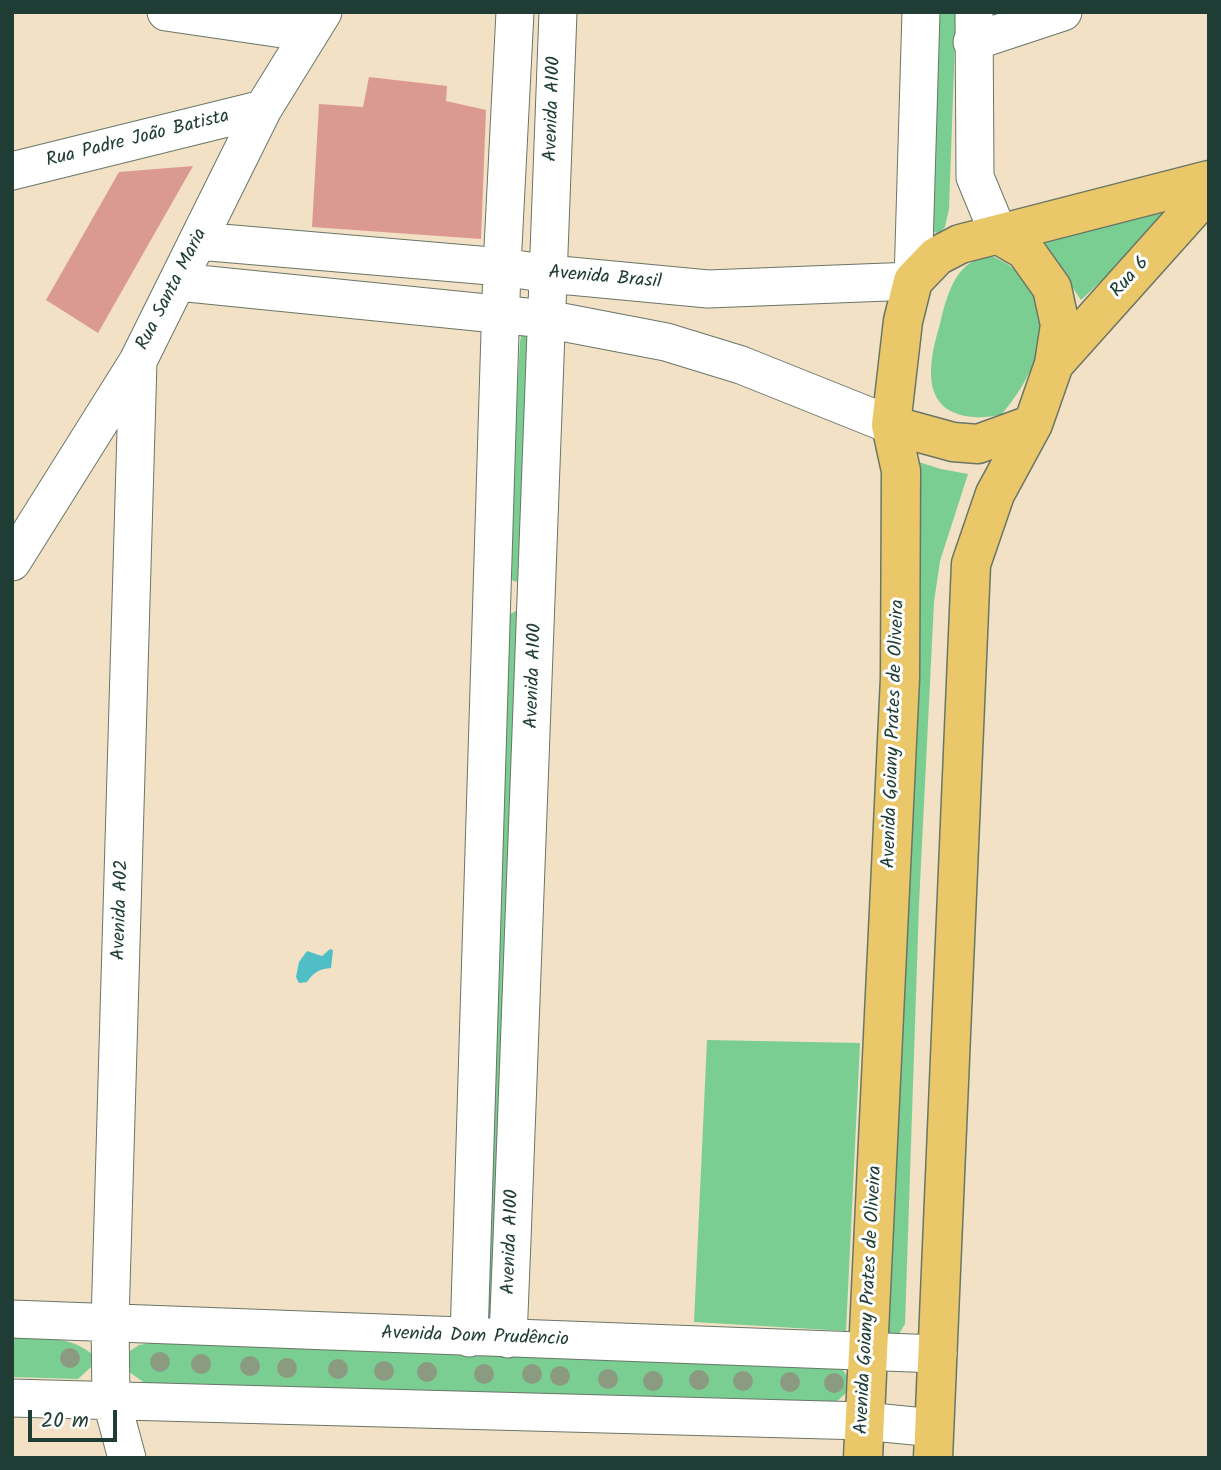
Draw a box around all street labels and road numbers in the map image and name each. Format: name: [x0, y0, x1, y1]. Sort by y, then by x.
street label: Avenida A100: [541, 56, 567, 162]
street label: Rua Padre João Batista: [44, 106, 232, 174]
street label: Rua Santa Maria: [133, 225, 213, 355]
street label: Rua 6: [1107, 253, 1155, 303]
street label: Avenida Brasil: [548, 263, 662, 295]
street label: Avenida Goiany Prates de Oliveira: [879, 599, 911, 869]
street label: Avenida A100: [522, 623, 548, 729]
street label: Avenida A02: [109, 859, 135, 961]
street label: Avenida Goiany Prates de Oliveira: [852, 1165, 888, 1435]
street label: Avenida A100: [499, 1189, 525, 1295]
street label: Avenida Dom Prudêncio: [381, 1323, 569, 1353]

